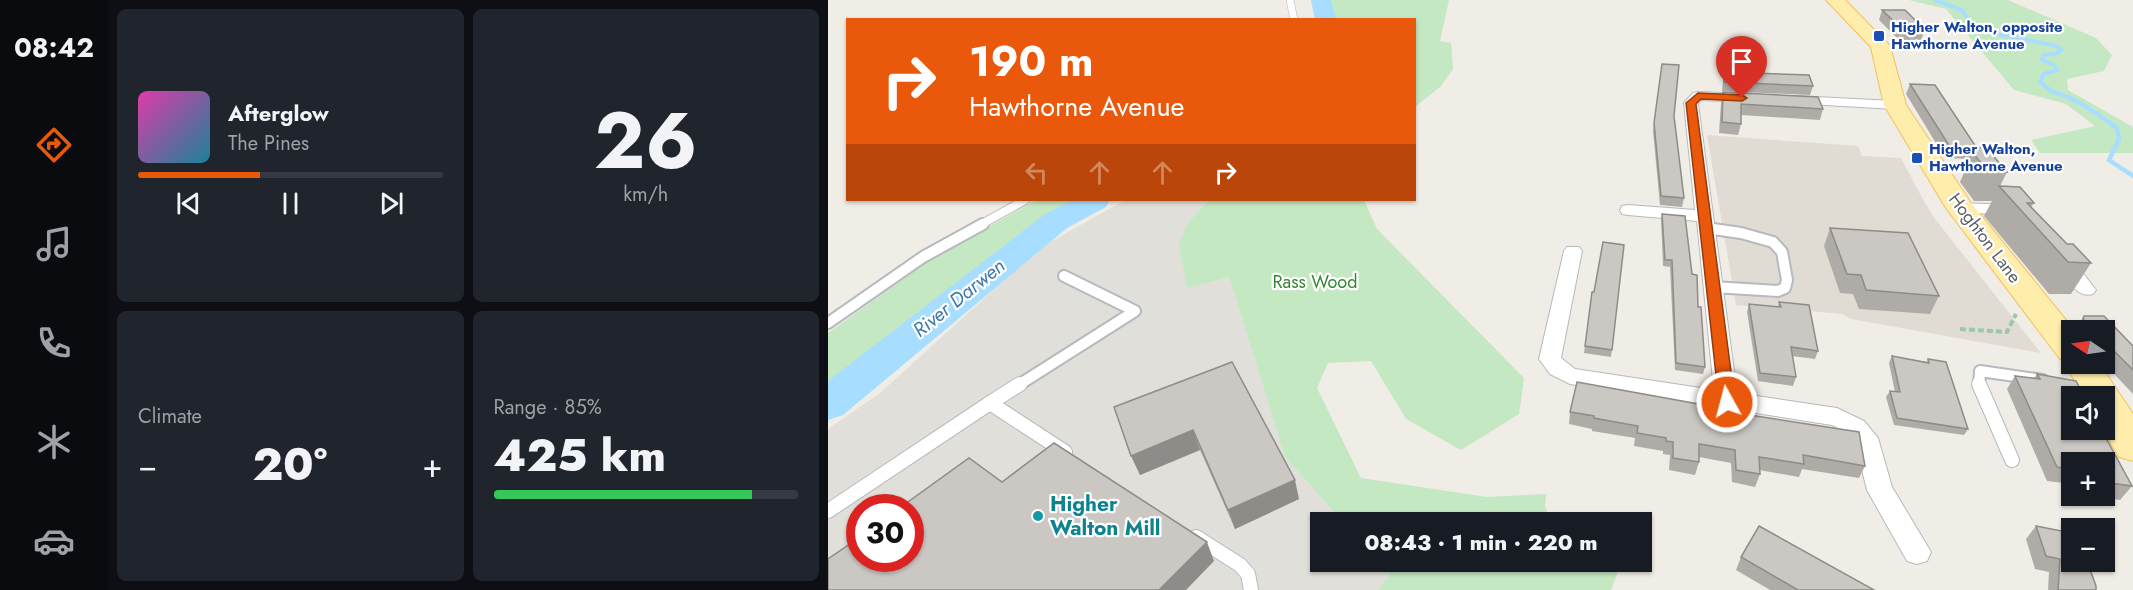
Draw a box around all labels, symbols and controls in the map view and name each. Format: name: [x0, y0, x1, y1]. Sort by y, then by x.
place label: Higher Walton, opposite Hawthorne Avenue: [1891, 16, 2063, 55]
text: 08:42: [14, 28, 94, 67]
marker: Higher Walton, opposite Hawthorne Avenue: [1872, 29, 1886, 43]
text: 190 m: [969, 31, 1093, 92]
pin: [1716, 36, 1767, 98]
icon: right: [870, 42, 948, 120]
icon: arrive: [1725, 45, 1758, 78]
text: 26: [594, 85, 697, 197]
text: Hawthorne Avenue: [969, 87, 1184, 126]
text: Afterglow: [228, 97, 329, 129]
icon: directions: [33, 124, 75, 166]
text: The Pines: [228, 129, 309, 158]
place label: Higher Walton, Hawthorne Avenue: [1929, 138, 2063, 177]
marker: Higher Walton, Hawthorne Avenue: [1910, 151, 1924, 165]
icon: left: [1020, 156, 1053, 189]
icon: ahead: [1083, 156, 1116, 189]
icon: ahead: [1146, 156, 1179, 189]
icon: right: [1209, 156, 1242, 189]
text: km/h: [623, 180, 668, 209]
icon: previous: [172, 187, 205, 220]
icon: pause: [274, 187, 307, 220]
icon: next: [375, 187, 408, 220]
street label: Hoghton Lane: [1942, 187, 2028, 289]
icon: music: [33, 223, 75, 265]
water label: River Darwen: [907, 252, 1011, 344]
park label: Rass Wood: [1273, 269, 1357, 295]
north arrow: [2061, 320, 2115, 374]
map controls: [2061, 320, 2115, 572]
icon: phone: [33, 322, 75, 364]
position arrow: [1695, 370, 1759, 434]
button: sound: [2061, 386, 2115, 440]
text: Range · 85%: [494, 393, 602, 422]
text: Climate: [138, 402, 202, 431]
icon: climate: [33, 421, 75, 463]
text: 425 km: [494, 423, 666, 488]
text: 20°: [252, 432, 327, 497]
text: −: [138, 442, 157, 489]
text: +: [422, 442, 443, 489]
button: +: [2061, 452, 2115, 506]
place label: Higher Walton Mill: [1050, 489, 1161, 543]
speed limit sign: 30: [846, 494, 924, 572]
marker: Higher Walton Mill: [1031, 509, 1045, 523]
button: −: [2061, 518, 2115, 572]
icon: car: [33, 520, 75, 562]
text: 08:43 · 1 min · 220 m: [1364, 526, 1598, 558]

